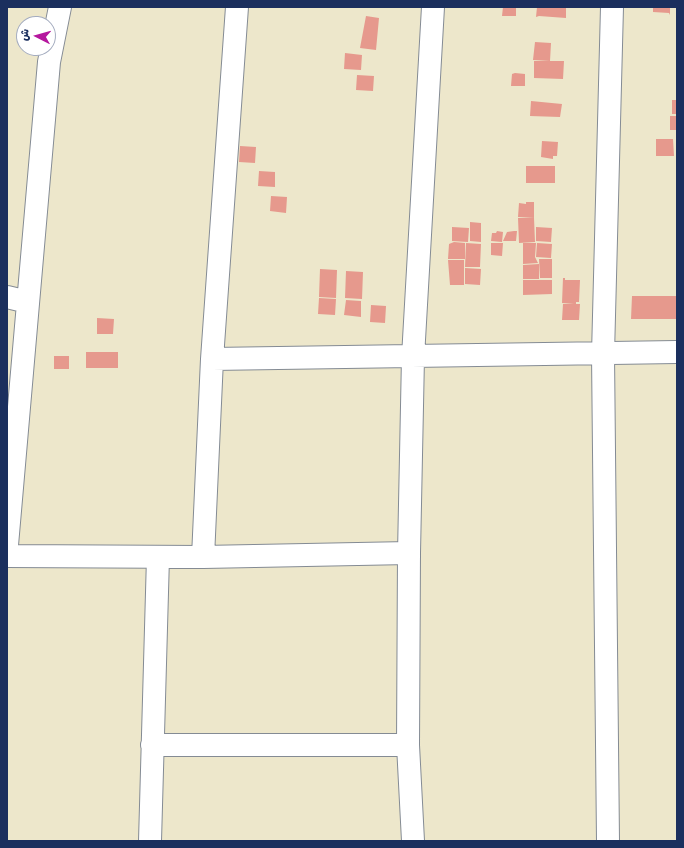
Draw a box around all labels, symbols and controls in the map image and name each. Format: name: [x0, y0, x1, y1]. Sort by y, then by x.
north arrow: [16, 16, 56, 56]
text: ش: [16, 28, 33, 42]

